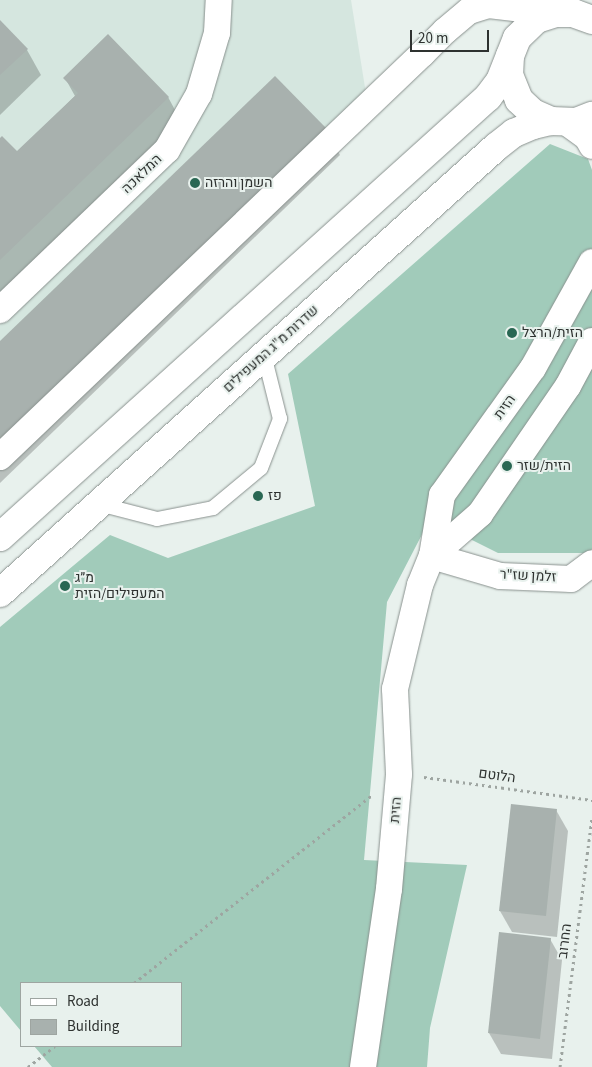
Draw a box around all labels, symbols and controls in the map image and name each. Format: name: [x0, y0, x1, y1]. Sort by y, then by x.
scale bar: [412, 20, 491, 52]
text: 20 m: [418, 28, 448, 49]
street label: המלאכה: [119, 151, 165, 197]
place label: השמן והרזה: [205, 175, 272, 191]
marker: השמן והרזה: [189, 177, 201, 189]
street label: שדרות מ"ג המעפילים: [220, 302, 322, 396]
place label: הזית/הרצל: [522, 325, 583, 341]
marker: הזית/הרצל: [506, 327, 518, 339]
street label: הזית: [491, 391, 519, 423]
place label: הזית/שזר: [517, 458, 571, 474]
marker: הזית/שזר: [501, 460, 513, 472]
place label: פז: [268, 488, 282, 504]
marker: פז: [252, 490, 264, 502]
street label: זלמן שז"ר: [499, 566, 557, 586]
place label: מ״ג המעפילים/הזית: [75, 570, 165, 602]
marker: מ״ג המעפילים/הזית: [59, 580, 71, 592]
street label: הלוטם: [477, 765, 517, 787]
street label: הזית: [386, 796, 406, 824]
street label: החרוב: [555, 923, 575, 959]
legend: [20, 982, 182, 1047]
text: Road: [67, 991, 99, 1012]
text: Building: [67, 1016, 119, 1037]

